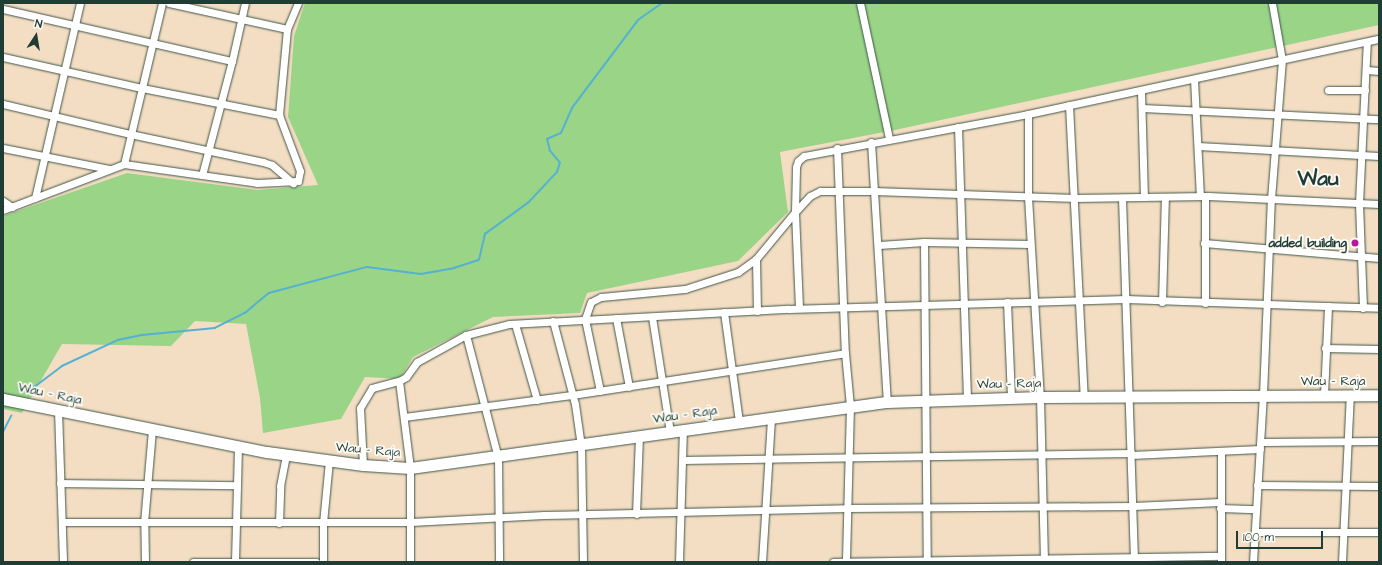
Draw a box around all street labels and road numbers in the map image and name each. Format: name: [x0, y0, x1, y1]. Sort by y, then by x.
street label: Wau - Raja: [1301, 373, 1365, 389]
street label: Wau - Raja: [977, 376, 1041, 392]
street label: Wau - Raja: [17, 380, 83, 408]
street label: Wau - Raja: [652, 403, 718, 427]
street label: Wau - Raja: [335, 439, 401, 461]

